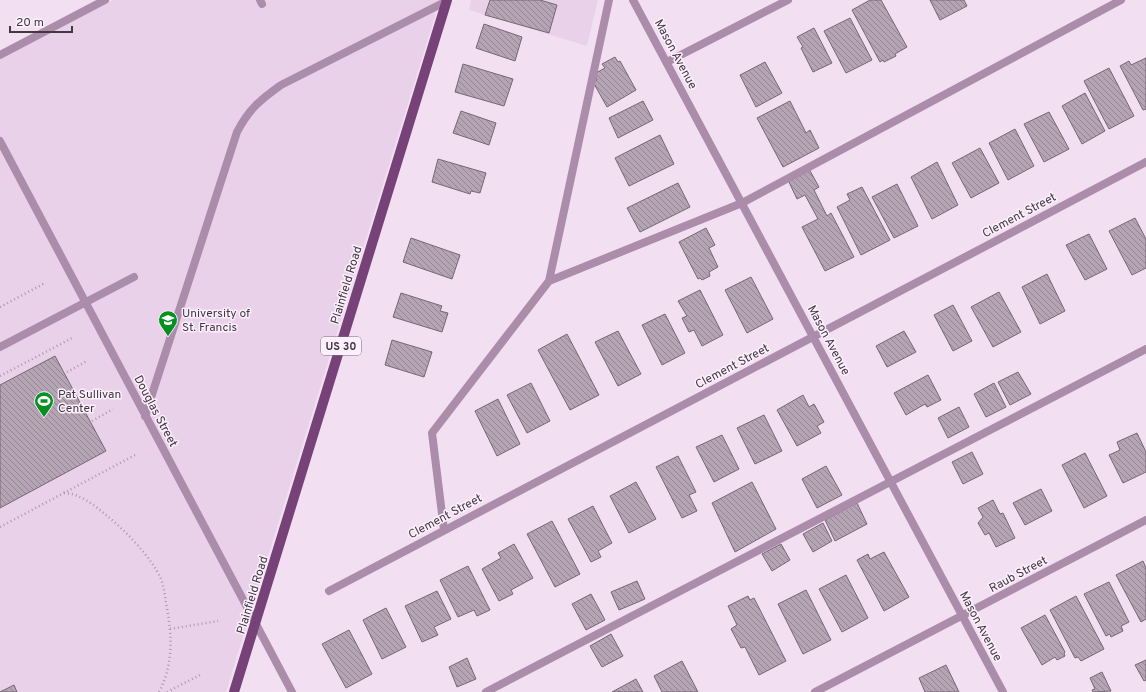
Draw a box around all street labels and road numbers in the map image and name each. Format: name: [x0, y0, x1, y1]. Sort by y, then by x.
street label: Mason Avenue: [650, 17, 700, 92]
street label: Clement Street: [980, 190, 1059, 242]
street label: Plainfield Road: [327, 244, 366, 326]
street label: Mason Avenue: [803, 303, 853, 378]
road number: US 30: [321, 337, 361, 355]
street label: Clement Street: [693, 341, 772, 393]
street label: Douglas Street: [129, 373, 181, 450]
street label: Clement Street: [406, 491, 485, 543]
street label: Raub Street: [987, 553, 1050, 597]
street label: Plainfield Road: [233, 554, 272, 636]
street label: Mason Avenue: [955, 589, 1005, 664]

